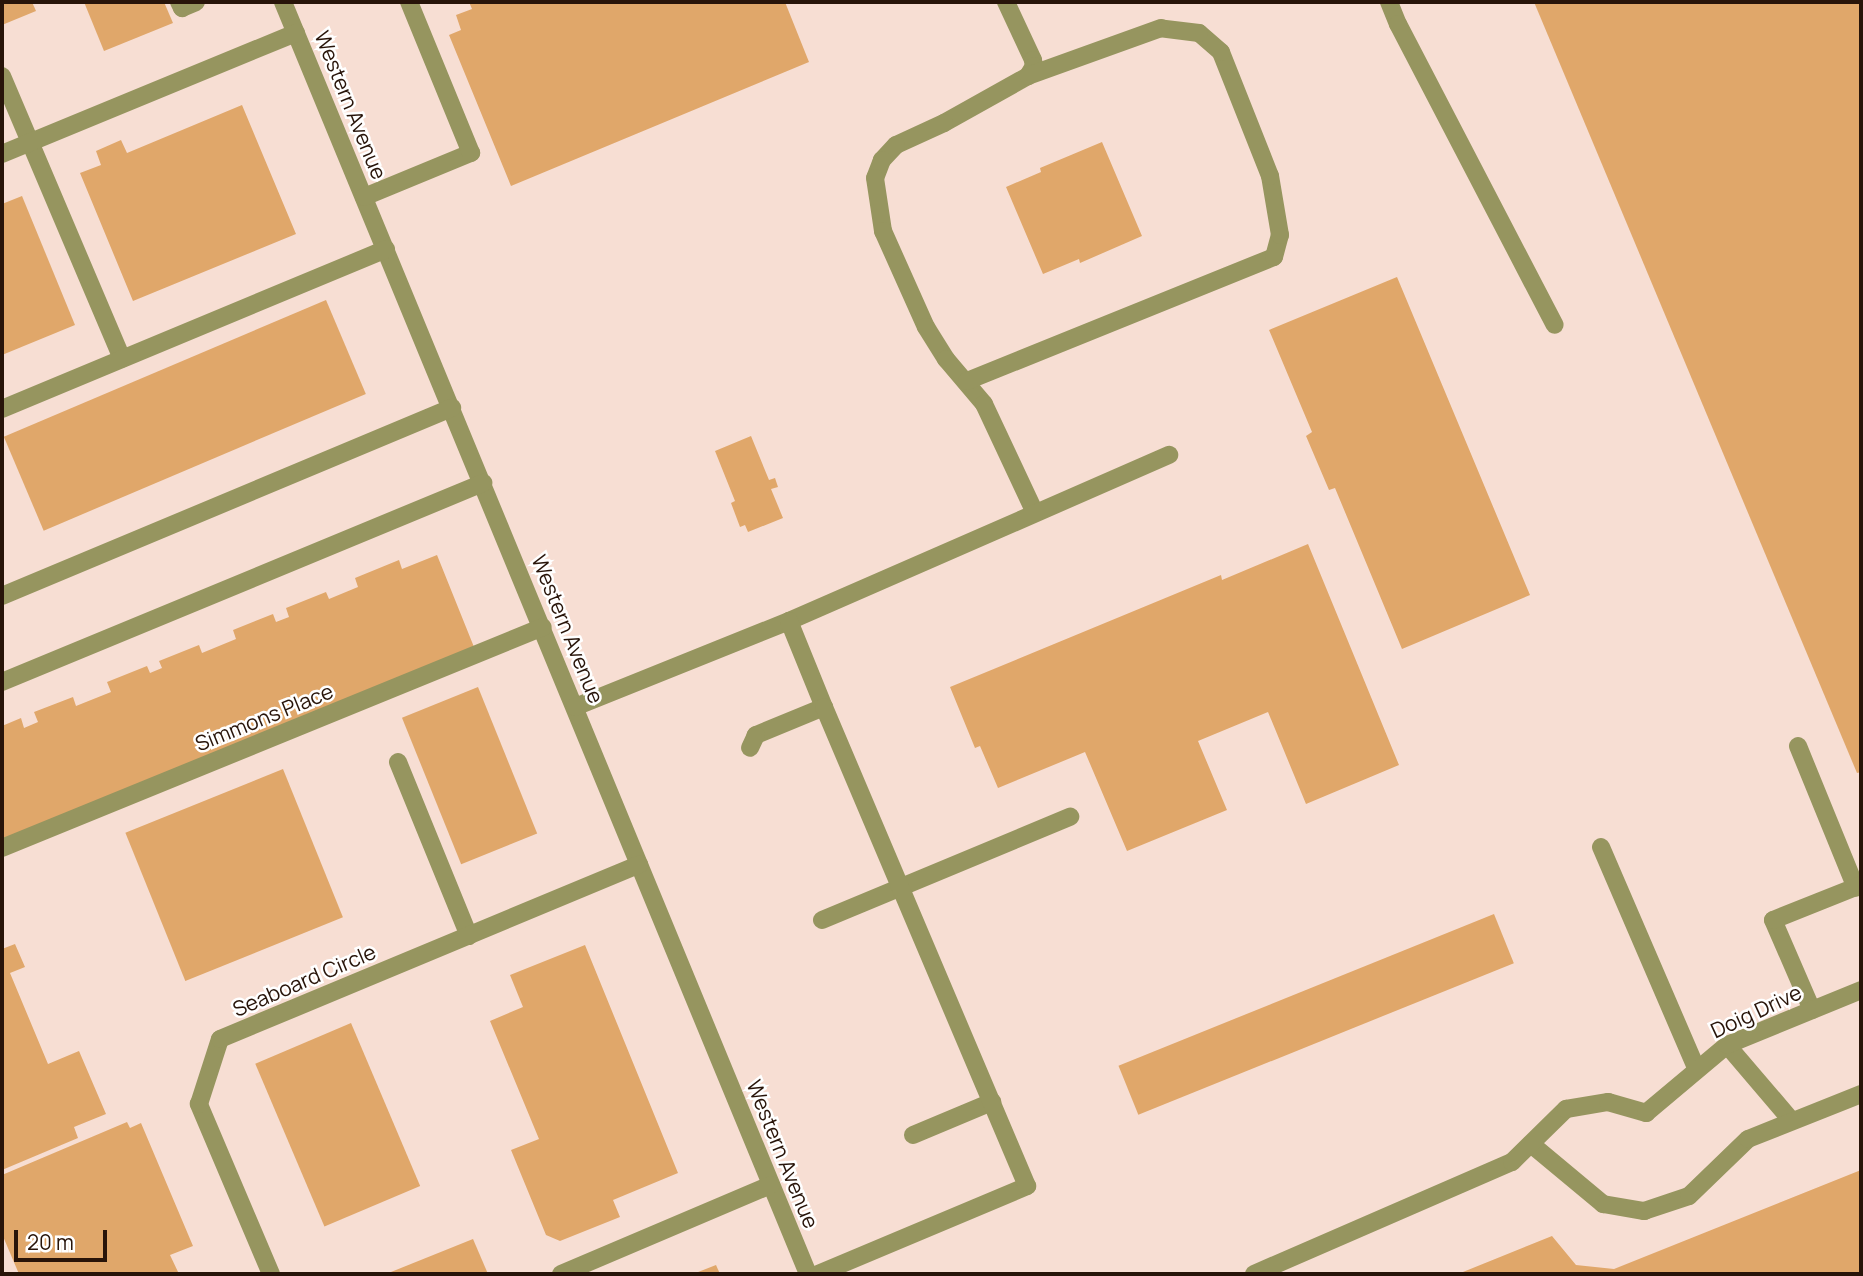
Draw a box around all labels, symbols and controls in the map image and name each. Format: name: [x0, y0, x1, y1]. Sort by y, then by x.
street label: Western Avenue: [310, 27, 392, 183]
street label: Western Avenue: [527, 551, 609, 707]
street label: Simmons Place: [191, 678, 337, 756]
street label: Seaboard Circle: [229, 939, 379, 1021]
street label: Doig Drive: [1707, 979, 1805, 1043]
street label: Western Avenue: [742, 1076, 824, 1232]
scale bar: [18, 1216, 110, 1260]
text: 20 m: [27, 1228, 74, 1256]

